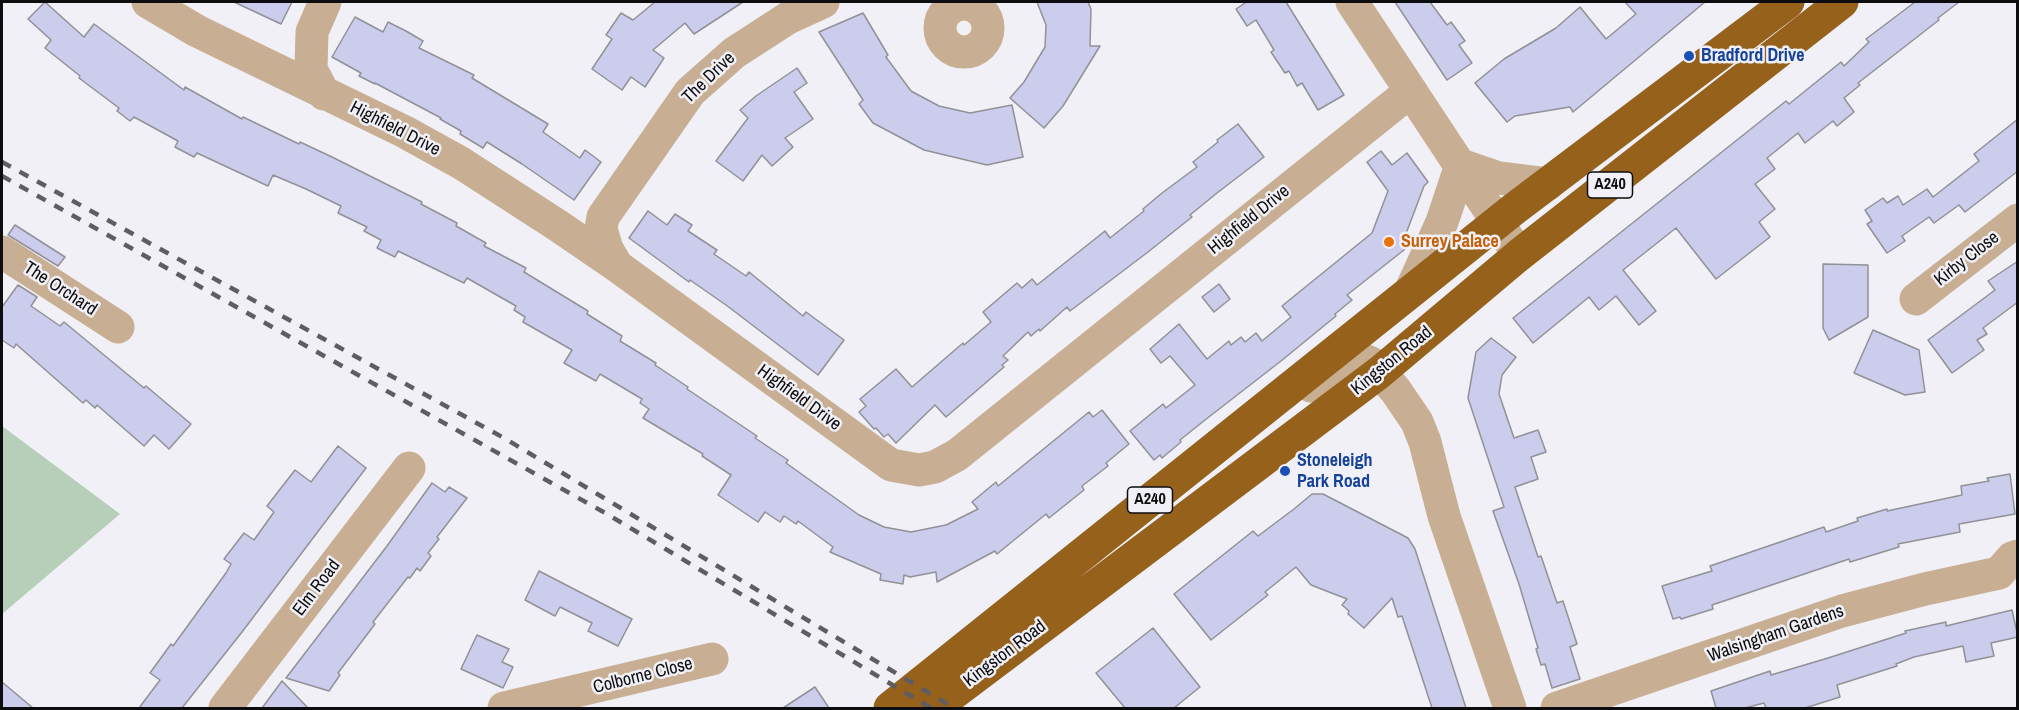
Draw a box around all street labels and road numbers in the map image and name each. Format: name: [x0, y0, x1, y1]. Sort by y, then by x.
street label: The Drive: [678, 48, 740, 108]
street label: Highfield Drive: [346, 97, 444, 161]
road number: A240: [1588, 172, 1632, 198]
street label: Highfield Drive: [1204, 181, 1294, 259]
street label: Kirby Close: [1930, 227, 2004, 291]
street label: The Orchard: [19, 257, 101, 321]
street label: Kingston Road: [1347, 322, 1437, 400]
street label: Highfield Drive: [753, 360, 845, 436]
road number: A240: [1128, 487, 1172, 513]
street label: Elm Road: [289, 556, 345, 620]
street label: Walsingham Gardens: [1705, 601, 1847, 667]
street label: Kingston Road: [960, 616, 1050, 692]
street label: Colborne Close: [591, 653, 695, 699]

